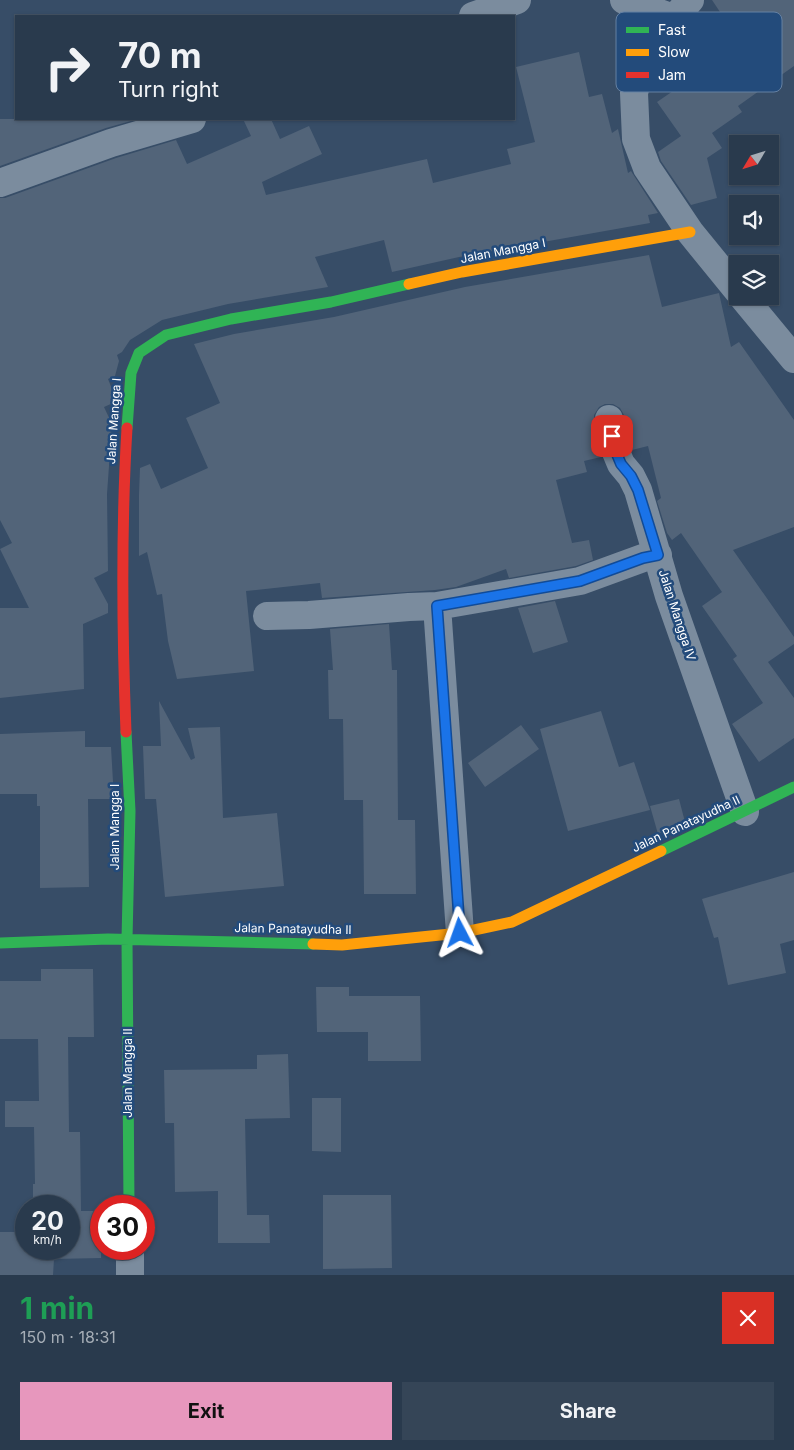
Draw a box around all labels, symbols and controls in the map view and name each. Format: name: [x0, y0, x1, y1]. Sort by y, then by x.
legend: [616, 12, 782, 92]
text: Fast: [658, 21, 686, 38]
text: 70 m: [118, 34, 202, 76]
icon: right: [35, 35, 100, 100]
text: Slow: [658, 43, 690, 60]
text: Jam: [658, 66, 686, 83]
text: Turn right: [118, 76, 219, 102]
north arrow: [729, 135, 779, 185]
map controls: [729, 135, 779, 305]
button: sound: [729, 195, 779, 245]
street label: Jalan Mangga I: [459, 235, 547, 266]
button: layers: [729, 255, 779, 305]
street label: Jalan Mangga I: [103, 377, 124, 465]
pin: [591, 415, 633, 457]
icon: arrive: [598, 422, 626, 450]
street label: Jalan Mangga IV: [656, 567, 699, 662]
street label: Jalan Mangga I: [107, 784, 122, 870]
street label: Jalan Panatayudha II: [629, 792, 742, 855]
position arrow: [433, 906, 485, 958]
street label: Jalan Panatayudha II: [234, 920, 352, 937]
street label: Jalan Mangga II: [120, 1028, 135, 1118]
speed limit sign: 30: [90, 1195, 155, 1260]
text: 20: [31, 1206, 64, 1236]
text: km/h: [33, 1232, 62, 1247]
text: 1 min: [20, 1290, 94, 1326]
button: close: [722, 1292, 774, 1344]
text: 150 m · 18:31: [20, 1327, 116, 1347]
button: Exit: [20, 1382, 392, 1440]
button: Share: [402, 1382, 774, 1440]

